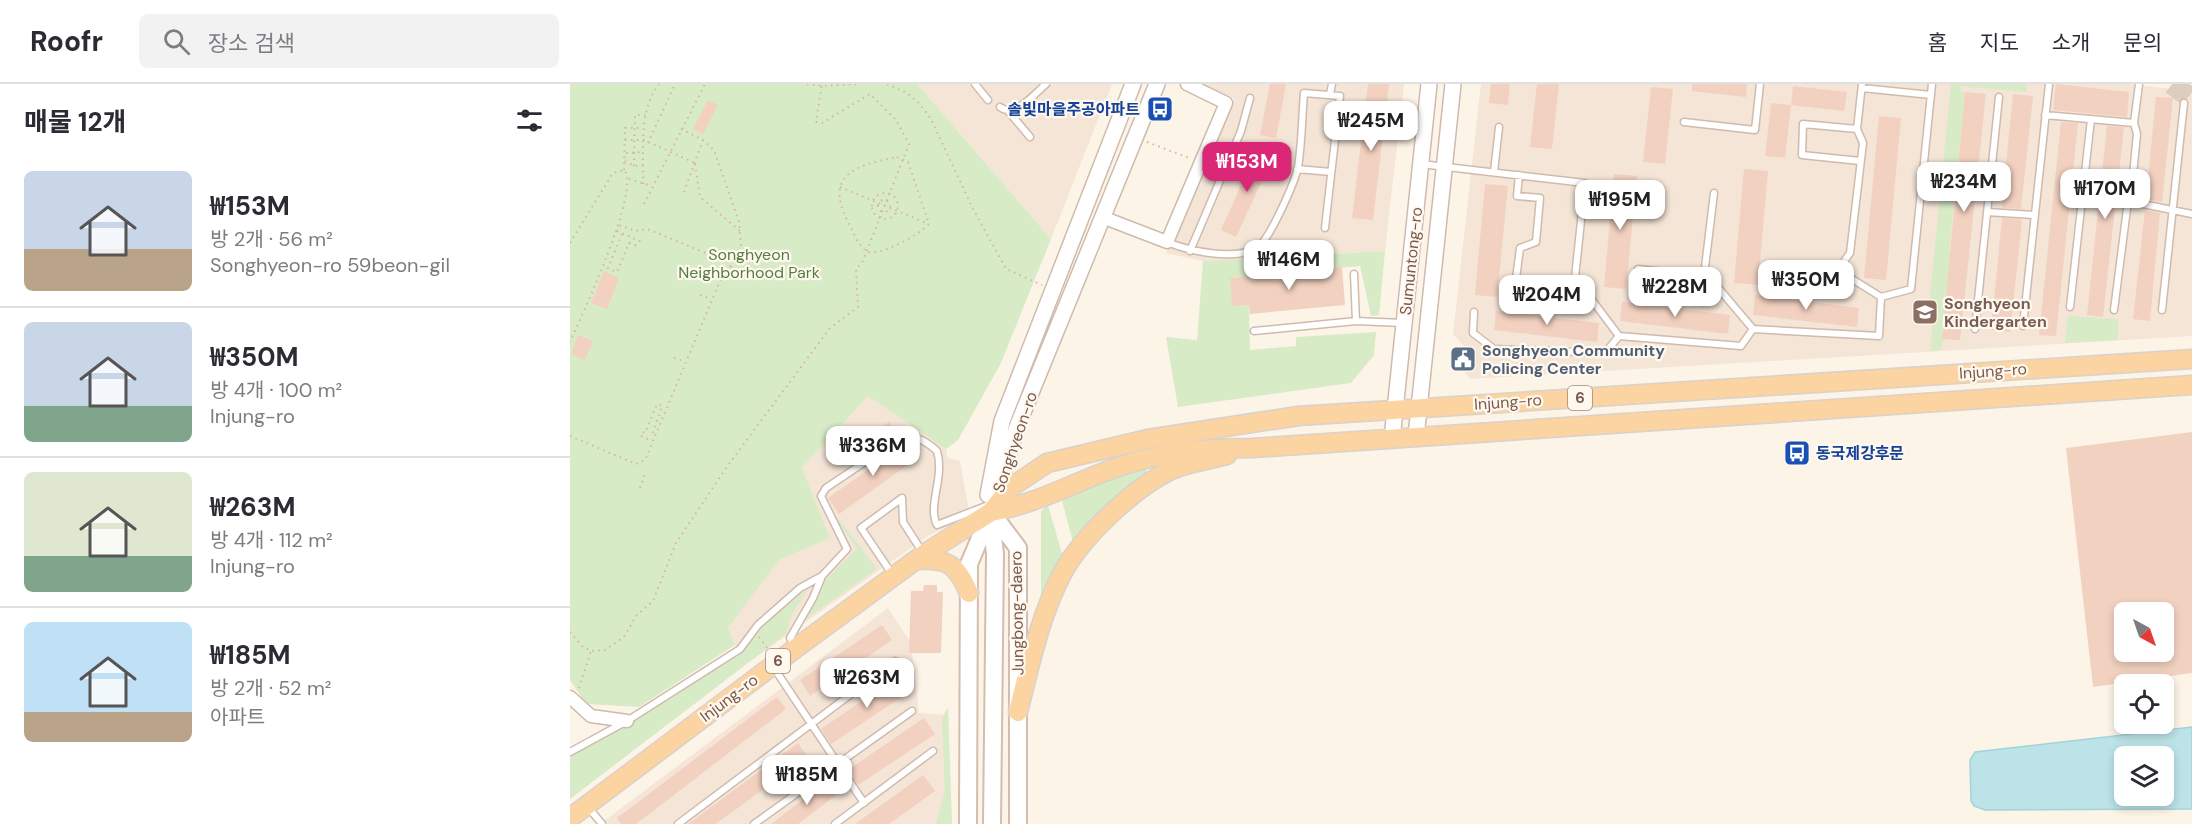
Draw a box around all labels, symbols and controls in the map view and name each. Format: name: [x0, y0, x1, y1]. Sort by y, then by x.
search box: [139, 14, 559, 68]
text: Roofr: [30, 23, 103, 60]
icon: search: [160, 25, 193, 58]
text: 장소 검색: [208, 29, 295, 58]
text: 홈: [1928, 29, 1947, 57]
text: 지도: [1980, 29, 2019, 57]
text: 소개: [2052, 29, 2090, 57]
text: 문의: [2123, 29, 2162, 57]
bus stop icon: 솔빛마을주공아파트: [1145, 94, 1175, 124]
place label: 솔빛마을주공아파트: [1008, 99, 1140, 120]
pin: ₩245M: [1329, 101, 1413, 152]
icon: filters: [513, 104, 546, 137]
text: 매물 12개: [24, 105, 126, 139]
text: ₩245M: [1338, 107, 1404, 133]
pin: ₩153M: [1205, 142, 1289, 193]
text: ₩153M: [1216, 148, 1278, 174]
pin: ₩234M: [1922, 162, 2006, 213]
text: ₩234M: [1931, 168, 1997, 194]
pin: ₩170M: [2063, 169, 2147, 220]
text: ₩170M: [2074, 175, 2136, 201]
pin: ₩195M: [1578, 180, 1662, 231]
text: ₩195M: [1589, 186, 1651, 212]
text: ₩153M: [210, 189, 290, 223]
icon: home: [72, 195, 144, 267]
street label: Sumuntong-ro: [1395, 206, 1427, 316]
text: 방 2개 · 56 m²: [210, 226, 333, 252]
pin: ₩146M: [1247, 240, 1331, 291]
park label: Songhyeon Neighborhood Park: [678, 244, 820, 283]
text: ₩146M: [1258, 246, 1320, 272]
text: Songhyeon-ro 59beon-gil: [210, 252, 450, 278]
pin: ₩350M: [1764, 260, 1848, 311]
text: ₩350M: [1772, 266, 1840, 292]
pin: ₩228M: [1633, 267, 1717, 318]
text: ₩228M: [1642, 273, 1708, 299]
pin: ₩204M: [1505, 275, 1589, 326]
text: ₩204M: [1513, 281, 1581, 307]
place label: Songhyeon Kindergarten: [1944, 293, 2047, 332]
school or university icon: Songhyeon Kindergarten: [1910, 297, 1940, 327]
text: ₩350M: [210, 340, 299, 374]
place label: Songhyeon Community Policing Center: [1482, 340, 1665, 379]
public building icon: Songhyeon Community Policing Center: [1448, 344, 1478, 374]
icon: home: [72, 346, 144, 418]
street label: Injung-ro: [1958, 358, 2028, 384]
text: 방 4개 · 100 m²: [210, 377, 342, 403]
road number: 6: [1568, 386, 1592, 410]
street label: Songhyeon-ro: [988, 389, 1042, 495]
street label: Injung-ro: [1473, 389, 1543, 415]
text: Injung-ro: [210, 403, 295, 429]
pin: ₩336M: [831, 426, 915, 477]
text: ₩336M: [840, 432, 906, 458]
bus stop icon: 동국제강후문: [1782, 438, 1812, 468]
place label: 동국제강후문: [1816, 443, 1904, 464]
text: ₩263M: [210, 490, 296, 524]
icon: home: [72, 496, 144, 568]
text: 방 4개 · 112 m²: [210, 527, 333, 553]
street label: Jungbong-daero: [1005, 551, 1029, 675]
text: Injung-ro: [210, 553, 295, 579]
north arrow: [2114, 602, 2174, 662]
map controls: [2114, 602, 2174, 806]
text: ₩185M: [210, 638, 290, 672]
icon: home: [72, 646, 144, 718]
road number: 6: [766, 649, 790, 673]
pin: ₩263M: [825, 658, 909, 709]
text: ₩263M: [834, 664, 900, 690]
street label: Injung-ro: [696, 669, 762, 727]
button: locate: [2114, 674, 2174, 734]
text: 방 2개 · 52 m²: [210, 675, 331, 701]
text: 아파트: [210, 704, 265, 730]
button: layers: [2114, 746, 2174, 806]
pin: ₩185M: [765, 755, 849, 806]
text: ₩185M: [776, 761, 838, 787]

